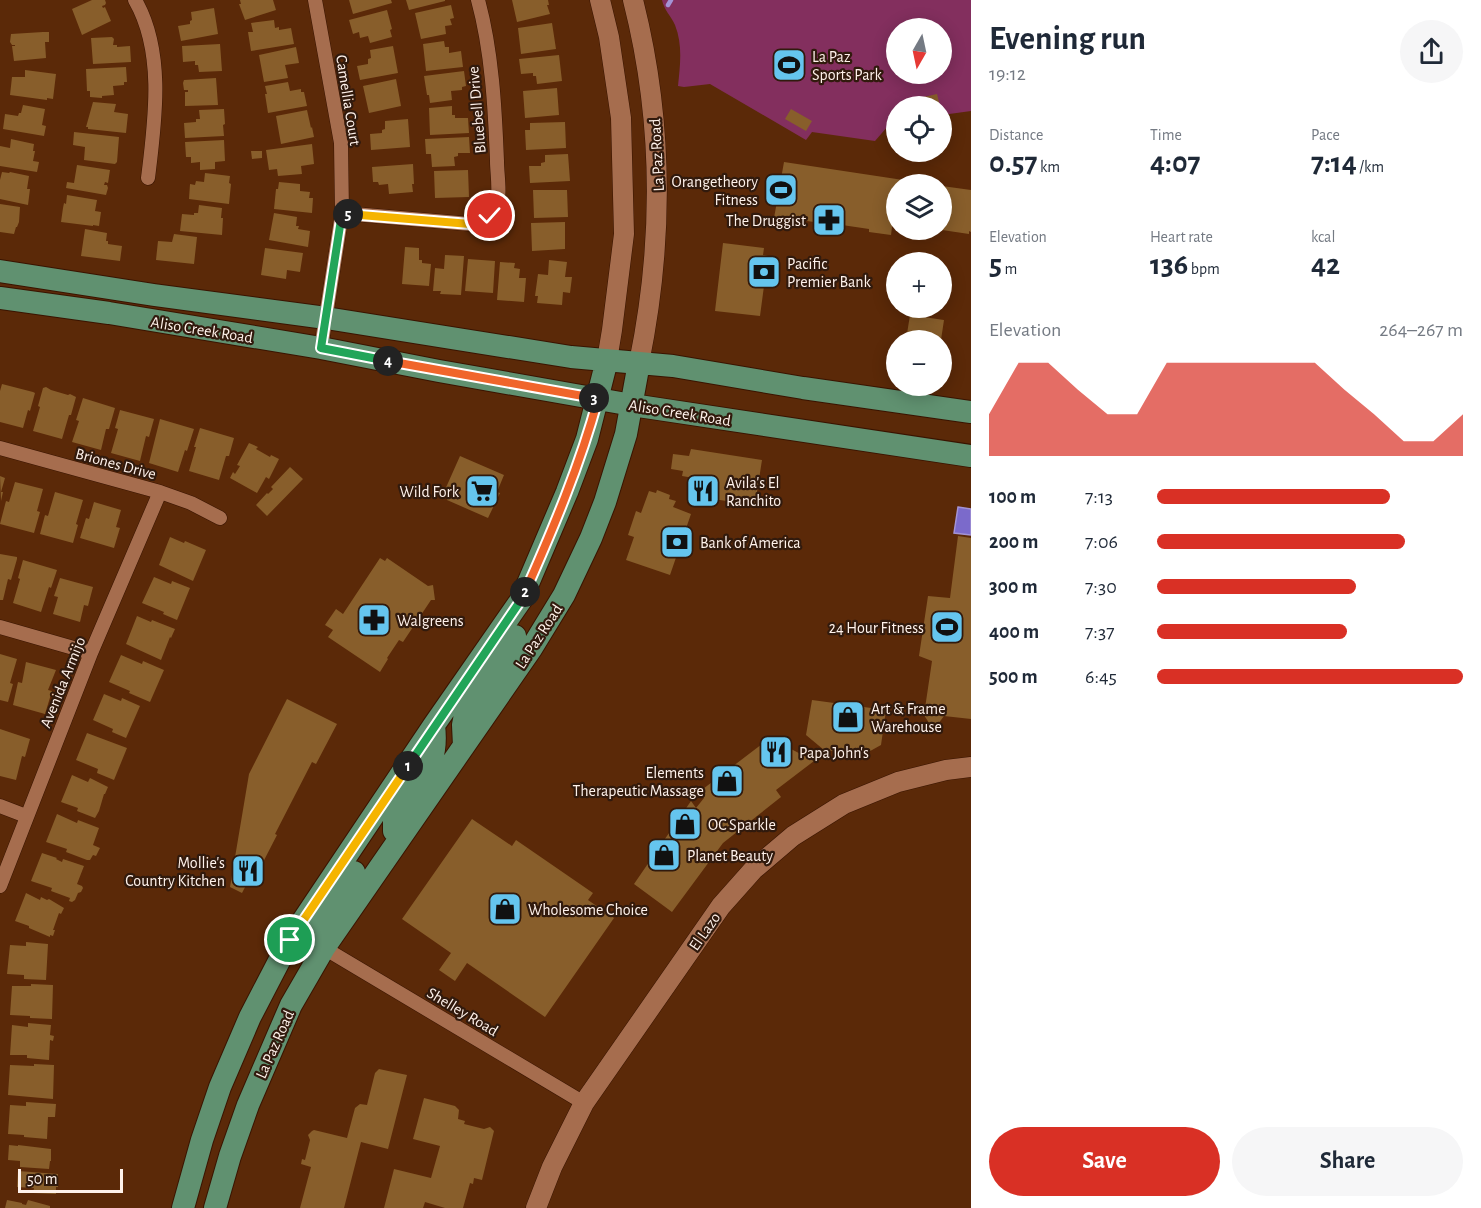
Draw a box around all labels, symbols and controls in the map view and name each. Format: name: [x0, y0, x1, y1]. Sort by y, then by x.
north arrow: [886, 18, 952, 84]
map controls: [886, 18, 952, 396]
button: share: [1400, 20, 1463, 83]
text: Evening run: [989, 23, 1146, 56]
sports icon: La Paz Sports Park: [771, 47, 807, 83]
place label: La Paz Sports Park: [812, 49, 883, 83]
street label: Camellia Court: [333, 54, 363, 147]
text: 19:12: [989, 64, 1026, 84]
street label: Bluebell Drive: [465, 66, 489, 154]
button: locate: [886, 96, 952, 162]
street label: La Paz Road: [647, 118, 667, 192]
text: Distance: [989, 127, 1043, 143]
text: Time: [1150, 127, 1182, 143]
text: Pace: [1311, 127, 1340, 143]
text: 0.57: [989, 148, 1037, 178]
text: 4:07: [1150, 148, 1201, 178]
text: 7:14: [1311, 148, 1357, 178]
text: km: [1037, 159, 1060, 175]
text: /km: [1357, 159, 1384, 175]
sports icon: Orangetheory Fitness: [763, 172, 799, 208]
place label: Orangetheory Fitness: [671, 174, 758, 208]
button: layers: [886, 174, 952, 240]
pin: [464, 190, 515, 241]
pin: 5: [333, 199, 363, 229]
icon: check: [473, 199, 506, 232]
pharmacy icon: The Druggist: [811, 202, 847, 238]
text: 5: [345, 206, 351, 222]
place label: The Druggist: [726, 213, 806, 229]
text: Elevation: [989, 229, 1047, 245]
text: Heart rate: [1150, 229, 1213, 245]
text: kcal: [1311, 229, 1335, 245]
text: 5: [989, 250, 1002, 280]
text: 136: [1150, 250, 1188, 280]
text: 42: [1311, 250, 1340, 280]
button: +: [886, 252, 952, 318]
bank icon: Pacific Premier Bank: [746, 254, 782, 290]
place label: Pacific Premier Bank: [787, 256, 872, 290]
text: m: [1002, 261, 1017, 277]
text: bpm: [1188, 261, 1220, 277]
street label: Aliso Creek Road: [150, 314, 254, 346]
text: Elevation: [989, 320, 1061, 340]
text: 264–267 m: [1379, 320, 1463, 340]
button: −: [886, 330, 952, 396]
pin: 4: [373, 346, 403, 376]
text: 4: [384, 353, 392, 369]
pin: 3: [579, 383, 609, 413]
text: 3: [591, 390, 597, 406]
street label: Aliso Creek Road: [628, 397, 732, 429]
street label: Briones Drive: [74, 446, 158, 482]
supermarket icon: Wild Fork: [464, 473, 500, 509]
restaurant icon: Avila's El Ranchito: [685, 473, 721, 509]
place label: Avila's El Ranchito: [726, 475, 781, 509]
place label: Wild Fork: [399, 484, 460, 500]
text: 100 m: [989, 487, 1036, 507]
text: 7:13: [1085, 487, 1113, 507]
bank icon: Bank of America: [659, 524, 695, 560]
text: 200 m: [989, 532, 1038, 552]
text: 7:06: [1085, 532, 1118, 552]
place label: Bank of America: [700, 535, 801, 551]
pin: 2: [510, 577, 540, 607]
text: 300 m: [989, 577, 1038, 597]
text: 7:30: [1085, 577, 1117, 597]
text: 2: [521, 584, 529, 600]
pharmacy icon: Walgreens: [356, 602, 392, 638]
street label: La Paz Road: [512, 602, 565, 672]
sports icon: 24 Hour Fitness: [929, 609, 965, 645]
place label: Walgreens: [397, 613, 464, 629]
place label: 24 Hour Fitness: [829, 620, 924, 636]
text: 400 m: [989, 622, 1039, 642]
text: 7:37: [1085, 622, 1115, 642]
street label: Avenida Armijo: [37, 635, 89, 730]
text: 500 m: [989, 667, 1038, 687]
text: 6:45: [1085, 667, 1117, 687]
shop icon: Art & Frame Warehouse: [830, 699, 866, 735]
place label: Art & Frame Warehouse: [871, 701, 946, 735]
restaurant icon: Papa John's: [758, 734, 794, 770]
place label: Papa John's: [799, 745, 869, 761]
pin: 1: [393, 751, 423, 781]
text: 1: [405, 758, 411, 774]
shop icon: Elements Therapeutic Massage: [709, 763, 745, 799]
place label: Elements Therapeutic Massage: [573, 765, 704, 799]
shop icon: OC Sparkle: [667, 806, 703, 842]
place label: OC Sparkle: [708, 817, 776, 833]
shop icon: Planet Beauty: [646, 837, 682, 873]
place label: Planet Beauty: [687, 848, 773, 865]
restaurant icon: Mollie's Country Kitchen: [230, 853, 266, 889]
place label: Mollie's Country Kitchen: [125, 855, 225, 890]
shop icon: Wholesome Choice: [487, 891, 523, 927]
place label: Wholesome Choice: [528, 902, 648, 918]
street label: El Lazo: [686, 909, 724, 954]
pin: [264, 914, 315, 965]
icon: arrive: [273, 923, 306, 956]
street label: Shelley Road: [424, 984, 501, 1040]
street label: La Paz Road: [253, 1008, 297, 1081]
button: Save: [989, 1127, 1220, 1196]
button: Share: [1232, 1127, 1463, 1196]
scale bar: [18, 1166, 123, 1194]
text: 50 m: [27, 1171, 58, 1187]

